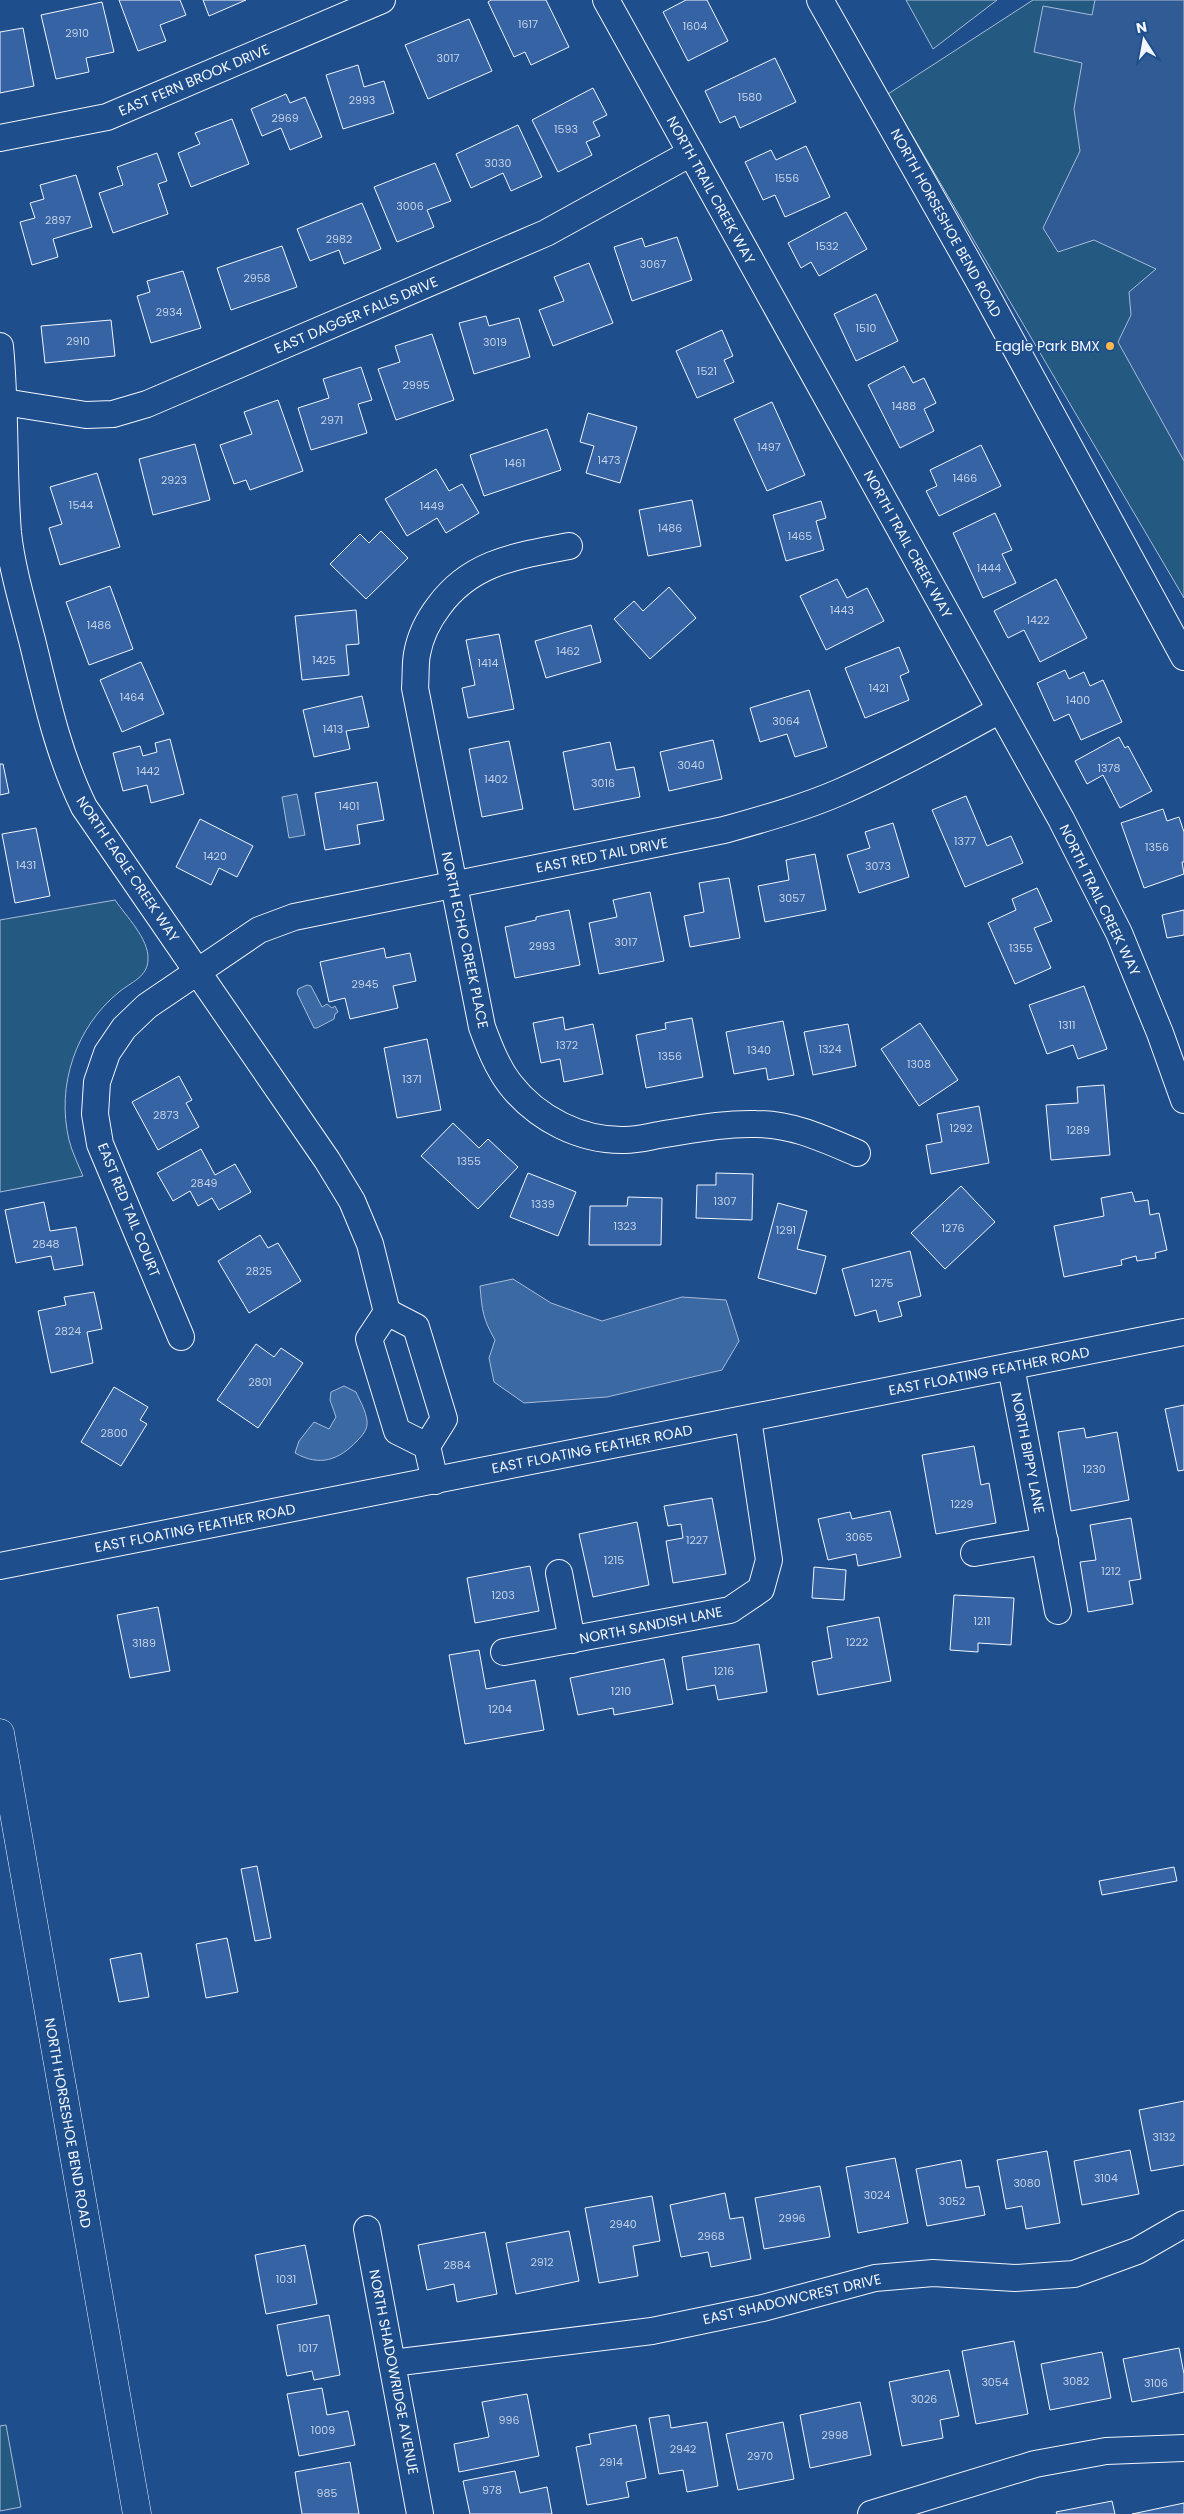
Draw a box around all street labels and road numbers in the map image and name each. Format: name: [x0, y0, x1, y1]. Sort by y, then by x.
street label: EAST FERN BROOK DRIVE: [115, 39, 273, 121]
street label: NORTH TRAIL CREEK WAY: [662, 112, 760, 268]
street label: NORTH HORSESHOE BEND ROAD: [886, 125, 1006, 321]
street label: EAST DAGGER FALLS DRIVE: [271, 271, 441, 359]
street label: NORTH TRAIL CREEK WAY: [859, 466, 957, 622]
street label: NORTH EAGLE CREEK WAY: [72, 792, 184, 946]
street label: NORTH TRAIL CREEK WAY: [1055, 821, 1145, 979]
street label: EAST RED TAIL DRIVE: [534, 832, 670, 878]
street label: NORTH ECHO CREEK PLACE: [436, 850, 494, 1030]
street label: EAST RED TAIL COURT: [93, 1140, 165, 1280]
street label: EAST FLOATING FEATHER ROAD: [887, 1342, 1091, 1400]
street label: NORTH BIPPY LANE: [1006, 1391, 1050, 1515]
street label: EAST FLOATING FEATHER ROAD: [490, 1420, 694, 1478]
street label: EAST FLOATING FEATHER ROAD: [93, 1499, 297, 1557]
street label: NORTH SANDISH LANE: [578, 1601, 724, 1649]
street label: NORTH HORSESHOE BEND ROAD: [40, 2016, 96, 2230]
street label: NORTH SHADOWRIDGE AVENUE: [364, 2268, 424, 2476]
street label: EAST SHADOWCREST DRIVE: [701, 2269, 883, 2329]

